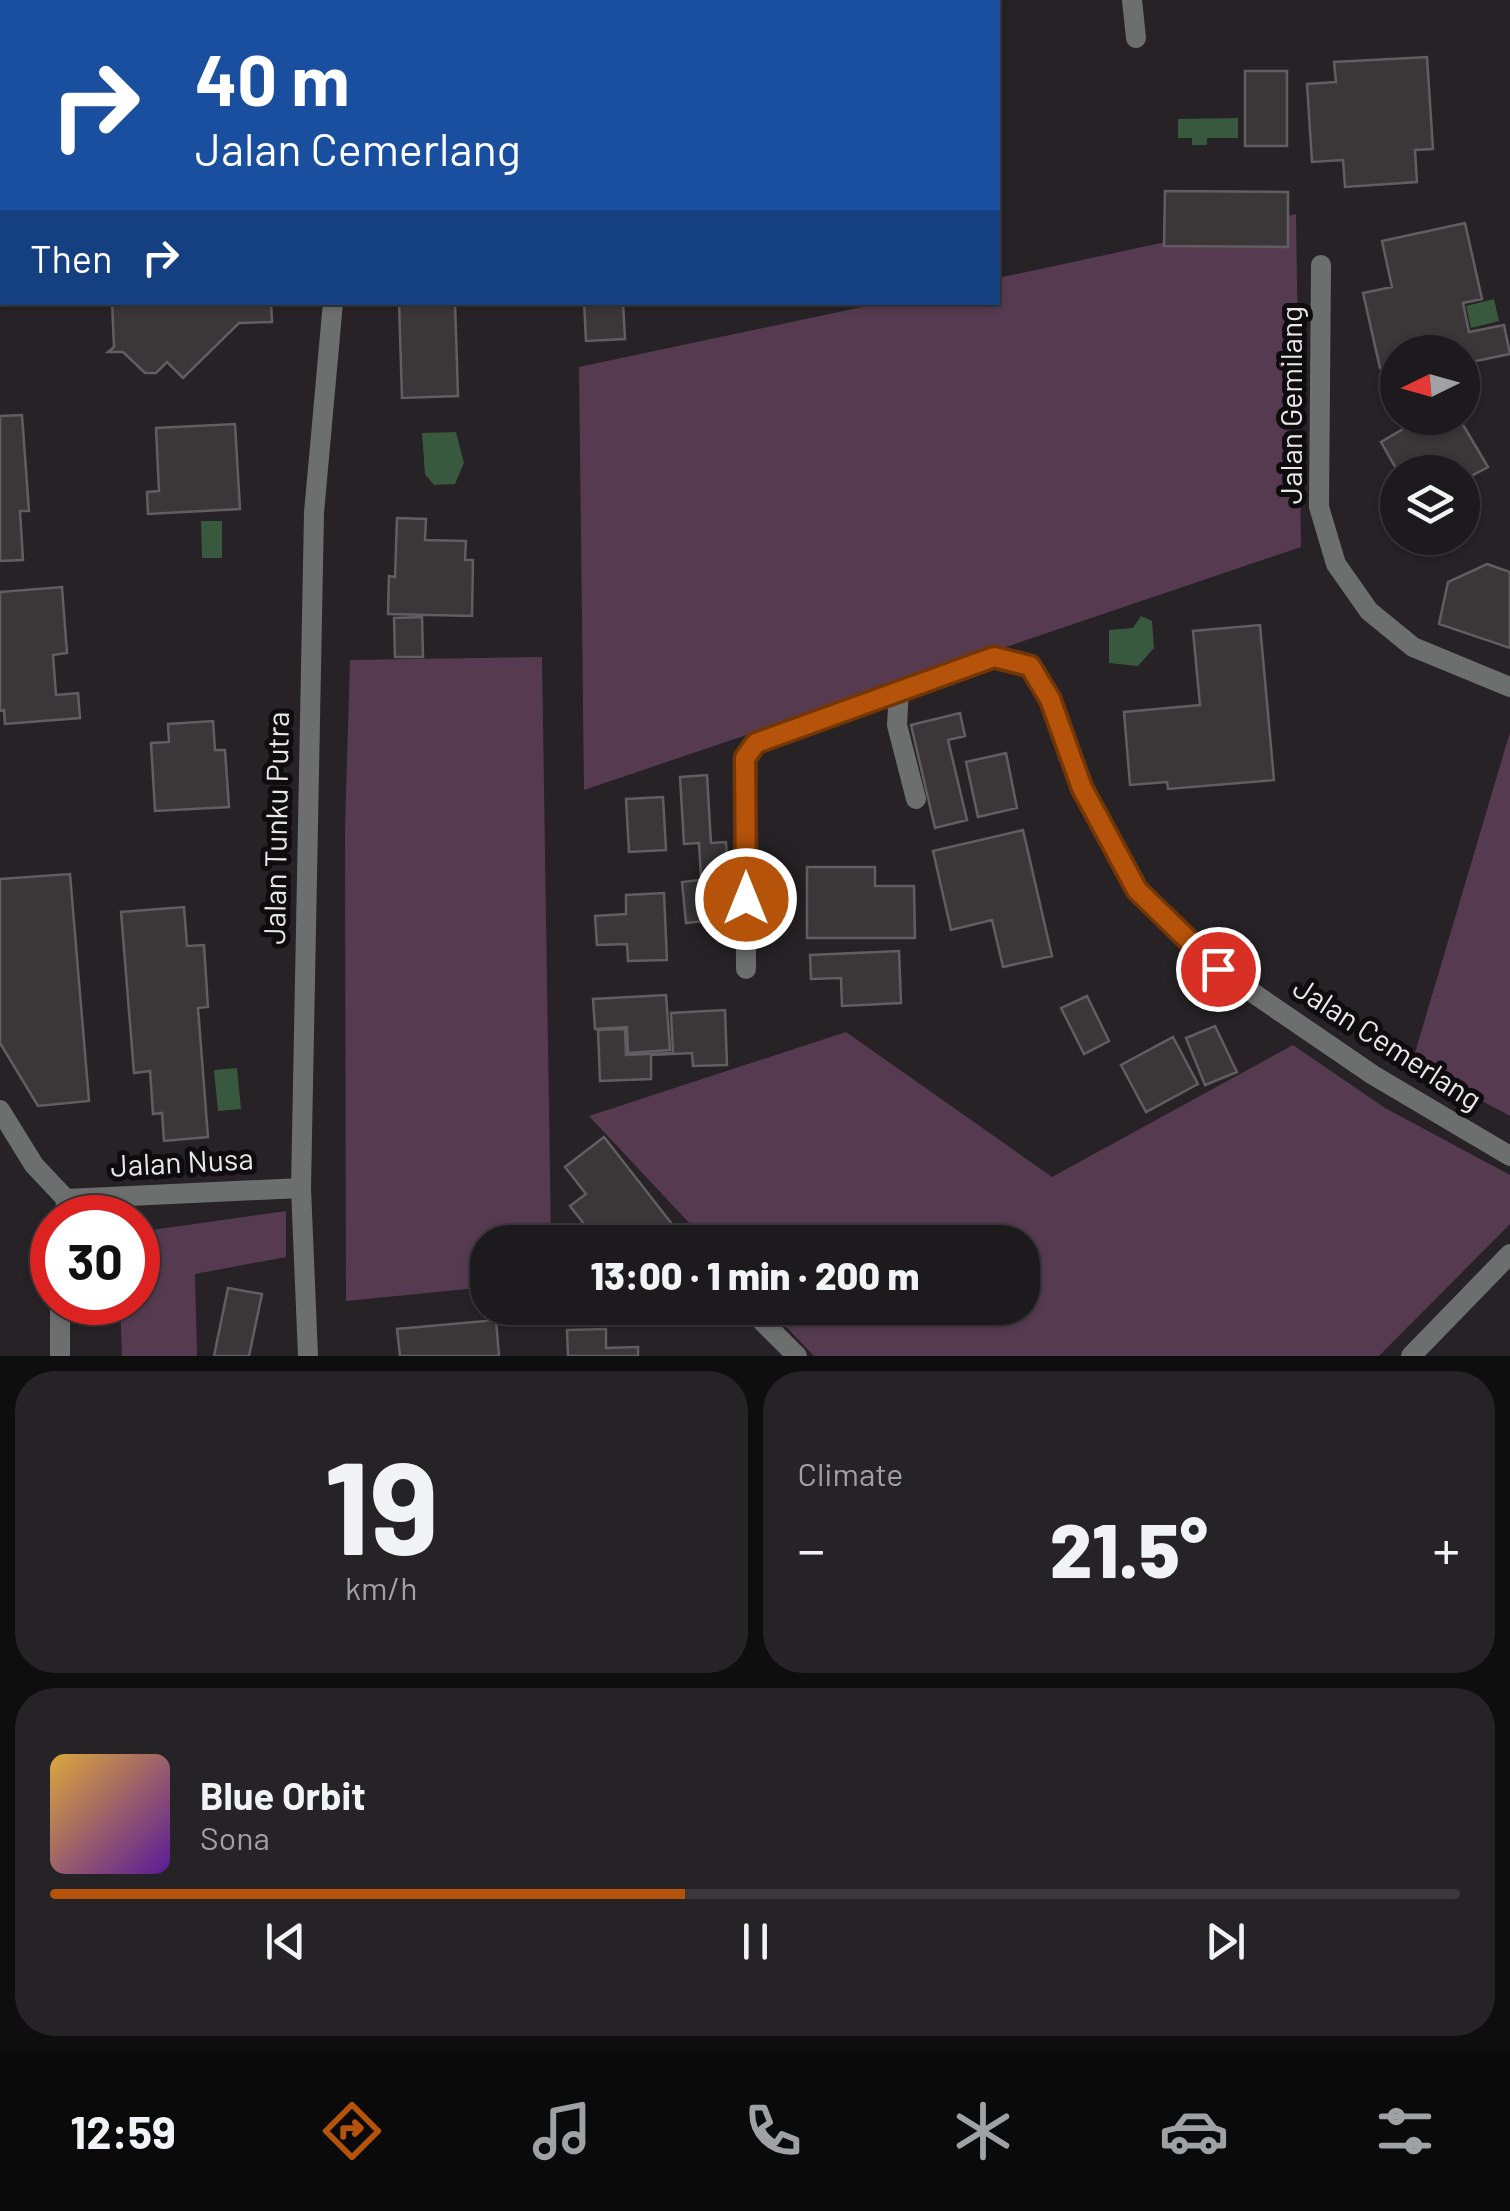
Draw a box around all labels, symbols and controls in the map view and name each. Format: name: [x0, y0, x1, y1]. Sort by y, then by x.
text: 40 m: [195, 36, 350, 120]
icon: right: [30, 40, 160, 170]
text: Jalan Cemerlang: [195, 121, 521, 175]
icon: right: [133, 230, 188, 285]
text: Then: [30, 235, 113, 281]
street label: Jalan Gemilang: [1272, 306, 1308, 504]
north arrow: [1380, 335, 1480, 435]
map controls: [1380, 335, 1480, 555]
button: layers: [1380, 455, 1480, 555]
street label: Jalan Tunku Putra: [255, 711, 295, 945]
position arrow: [694, 847, 798, 951]
pin: [1176, 927, 1261, 1012]
icon: arrive: [1191, 942, 1246, 997]
street label: Jalan Cemerlang: [1287, 968, 1489, 1117]
street label: Jalan Nusa: [109, 1139, 254, 1183]
speed limit sign: 30: [30, 1195, 160, 1325]
text: 13:00 · 1 min · 200 m: [591, 1252, 919, 1298]
text: 19: [324, 1425, 439, 1581]
text: Climate: [798, 1454, 903, 1492]
text: 21.5°: [1050, 1503, 1208, 1593]
text: −: [798, 1515, 825, 1581]
text: +: [1432, 1515, 1460, 1581]
text: km/h: [345, 1568, 417, 1606]
text: Blue Orbit: [200, 1772, 366, 1818]
text: Sona: [200, 1818, 270, 1856]
icon: previous: [258, 1914, 313, 1969]
icon: pause: [728, 1914, 783, 1969]
icon: next: [1198, 1914, 1253, 1969]
icon: directions: [317, 2096, 387, 2166]
icon: music: [527, 2096, 597, 2166]
icon: phone: [738, 2096, 808, 2166]
icon: climate: [948, 2096, 1018, 2166]
icon: car: [1159, 2096, 1229, 2166]
icon: filters: [1370, 2096, 1440, 2166]
text: 12:59: [70, 2104, 176, 2158]

